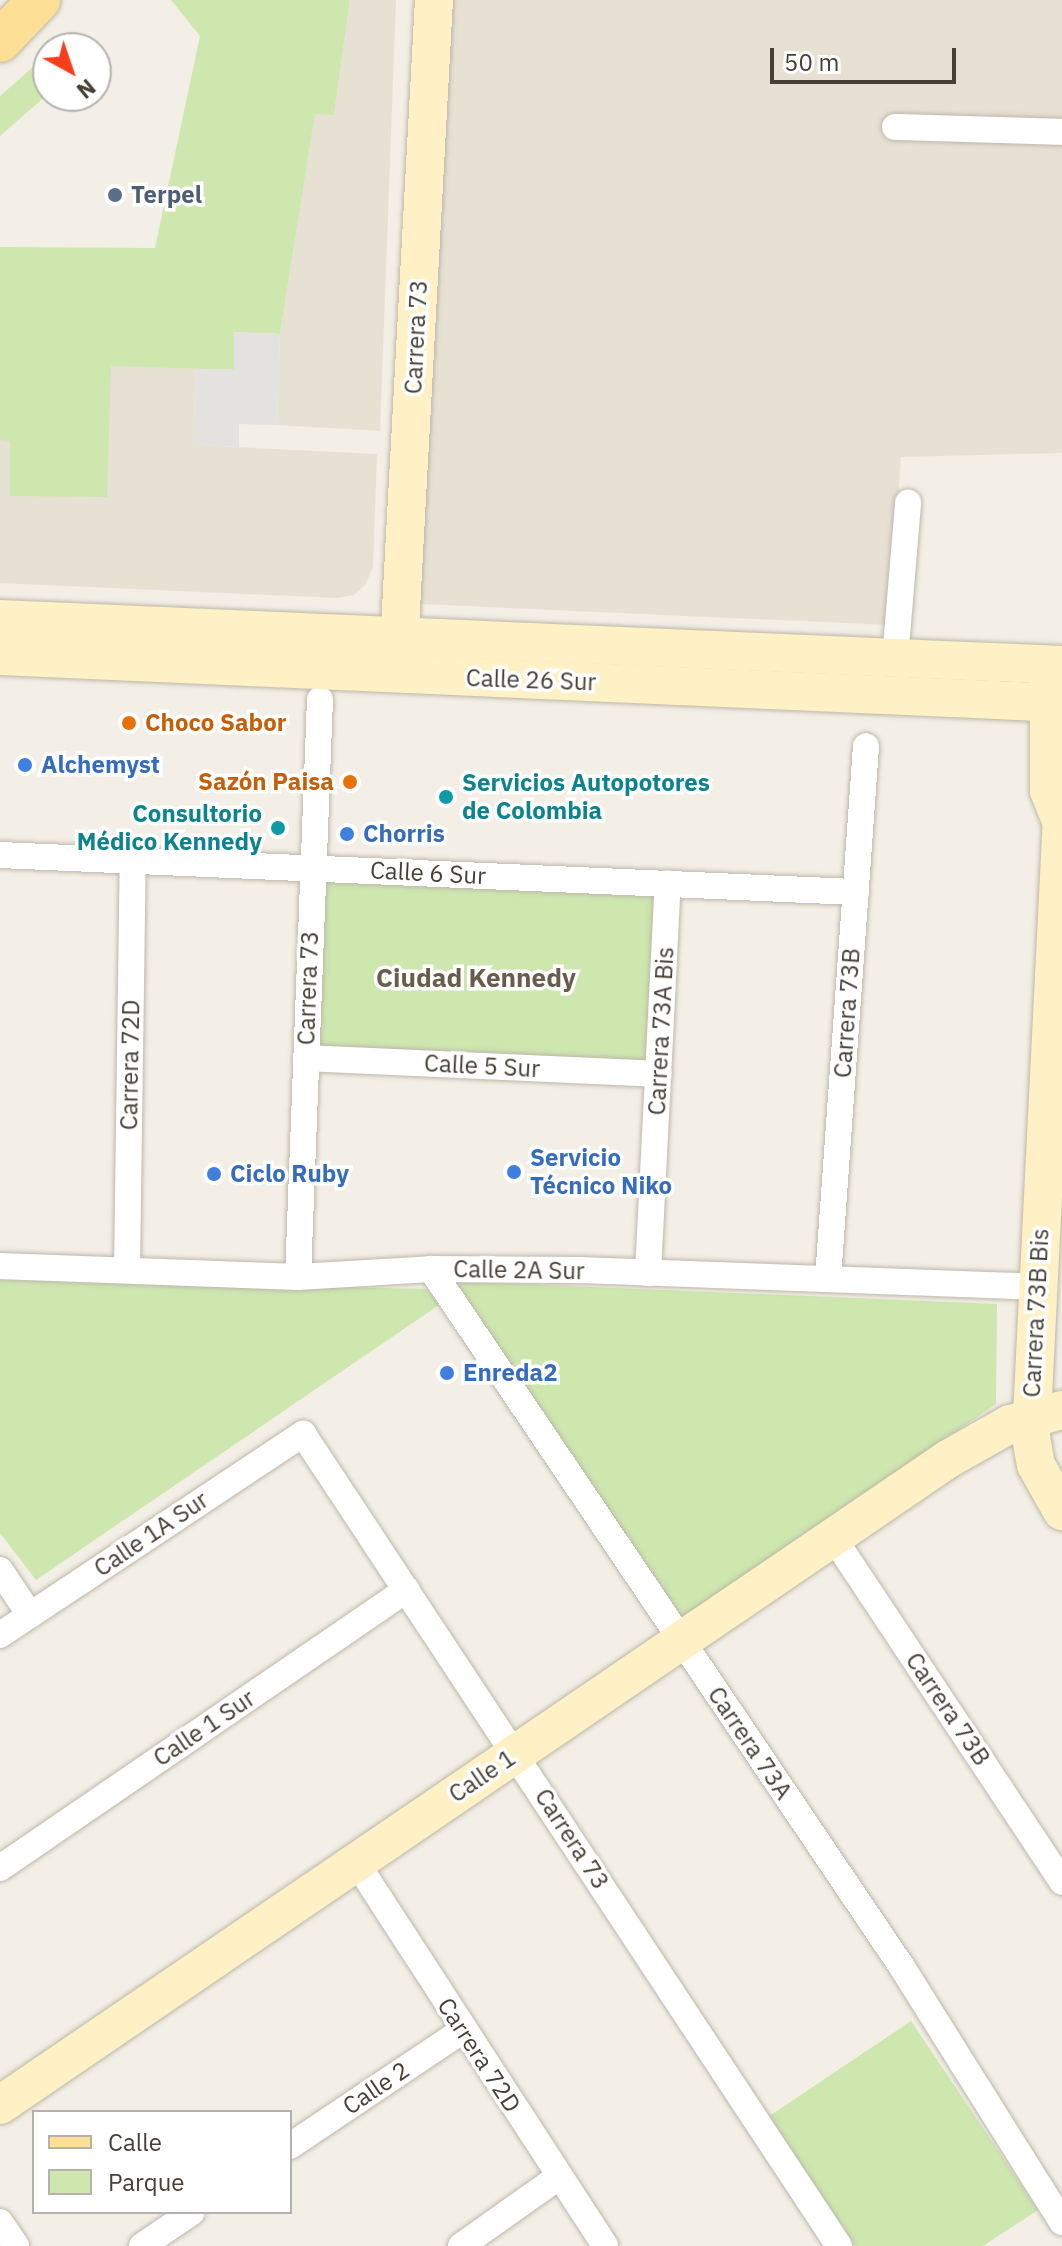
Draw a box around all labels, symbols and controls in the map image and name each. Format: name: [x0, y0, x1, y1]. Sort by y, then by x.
north arrow: [32, 32, 112, 112]
scale bar: [774, 32, 960, 82]
text: 50 m: [784, 46, 839, 78]
text: N: [71, 73, 102, 105]
place label: Terpel: [131, 181, 202, 209]
marker: Terpel: [106, 186, 124, 204]
street label: Carrera 73: [399, 279, 433, 395]
street label: Calle 26 Sur: [465, 663, 597, 697]
place label: Choco Sabor: [145, 709, 286, 737]
marker: Choco Sabor: [120, 714, 138, 732]
place label: Alchemyst: [41, 751, 160, 779]
marker: Alchemyst: [16, 756, 34, 774]
place label: Sazón Paisa: [198, 768, 334, 796]
place label: Servicios Autopotores de Colombia: [462, 769, 710, 825]
marker: Sazón Paisa: [341, 773, 359, 791]
marker: Servicios Autopotores de Colombia: [437, 788, 455, 806]
place label: Consultorio Médico Kennedy: [77, 800, 262, 856]
marker: Consultorio Médico Kennedy: [269, 819, 287, 837]
place label: Chorris: [363, 820, 445, 848]
marker: Chorris: [338, 825, 356, 843]
street label: Calle 6 Sur: [369, 856, 487, 890]
street label: Carrera 73: [292, 930, 324, 1046]
street label: Carrera 73A Bis: [642, 946, 680, 1116]
street label: Carrera 73B: [828, 947, 866, 1079]
district label: Ciudad Kennedy: [376, 962, 576, 994]
street label: Carrera 72D: [114, 1000, 146, 1130]
street label: Calle 5 Sur: [423, 1049, 541, 1083]
place label: Servicio Técnico Niko: [530, 1144, 672, 1200]
place label: Ciclo Ruby: [230, 1160, 349, 1188]
marker: Servicio Técnico Niko: [505, 1163, 523, 1181]
marker: Ciclo Ruby: [205, 1165, 223, 1183]
street label: Carrera 73B Bis: [1017, 1228, 1055, 1398]
street label: Calle 2A Sur: [453, 1254, 585, 1286]
place label: Enreda2: [463, 1359, 558, 1387]
marker: Enreda2: [438, 1364, 456, 1382]
street label: Calle 1A Sur: [89, 1485, 213, 1583]
street label: Carrera 73B: [900, 1647, 996, 1771]
street label: Carrera 73A: [702, 1681, 798, 1805]
street label: Calle 1 Sur: [148, 1684, 260, 1772]
street label: Calle 1: [443, 1743, 521, 1809]
street label: Carrera 73: [529, 1783, 615, 1895]
street label: Carrera 72D: [431, 1992, 527, 2118]
street label: Calle 2: [337, 2055, 415, 2121]
legend: [32, 2110, 292, 2214]
text: Calle: [108, 2126, 162, 2158]
text: Parque: [108, 2166, 185, 2198]

